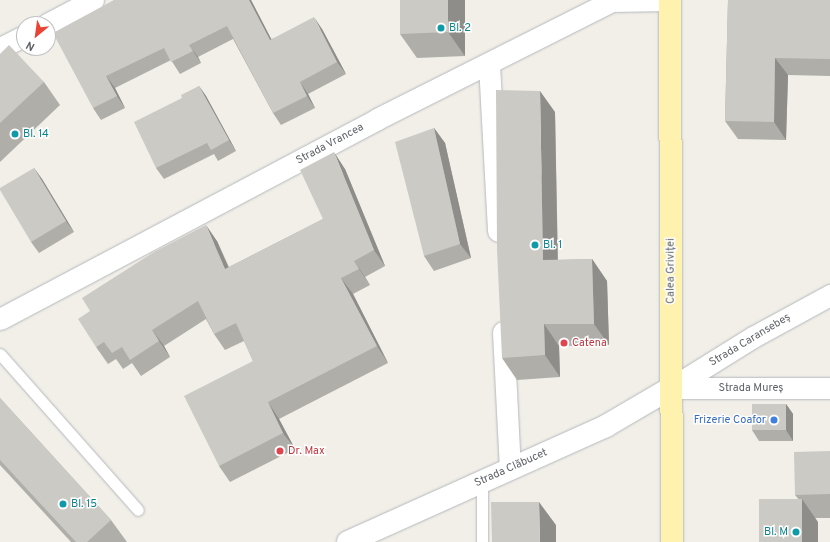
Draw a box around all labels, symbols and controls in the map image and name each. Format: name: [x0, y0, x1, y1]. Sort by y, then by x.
north arrow: [16, 16, 56, 56]
place label: Bl. 2: [449, 21, 471, 35]
marker: Bl. 2: [436, 23, 446, 33]
text: N: [24, 38, 38, 54]
street label: Strada Vrancea: [294, 121, 366, 167]
place label: Bl. 14: [23, 127, 49, 141]
marker: Bl. 14: [10, 129, 20, 139]
place label: Bl. 1: [543, 238, 562, 252]
street label: Calea Griviței: [664, 238, 678, 304]
marker: Bl. 1: [530, 240, 540, 250]
street label: Strada Caransebeș: [707, 311, 793, 369]
place label: Catena: [572, 336, 607, 350]
marker: Catena: [559, 338, 569, 348]
street label: Strada Mureș: [719, 381, 783, 395]
place label: Frizerie Coafor: [694, 413, 766, 427]
marker: Frizerie Coafor: [769, 415, 779, 425]
place label: Dr. Max: [288, 444, 325, 458]
marker: Dr. Max: [275, 446, 285, 456]
street label: Strada Clăbucet: [472, 446, 550, 490]
place label: Bl. 15: [71, 497, 97, 511]
marker: Bl. 15: [58, 499, 68, 509]
place label: Bl. M: [764, 525, 788, 539]
marker: Bl. M: [791, 527, 801, 537]

